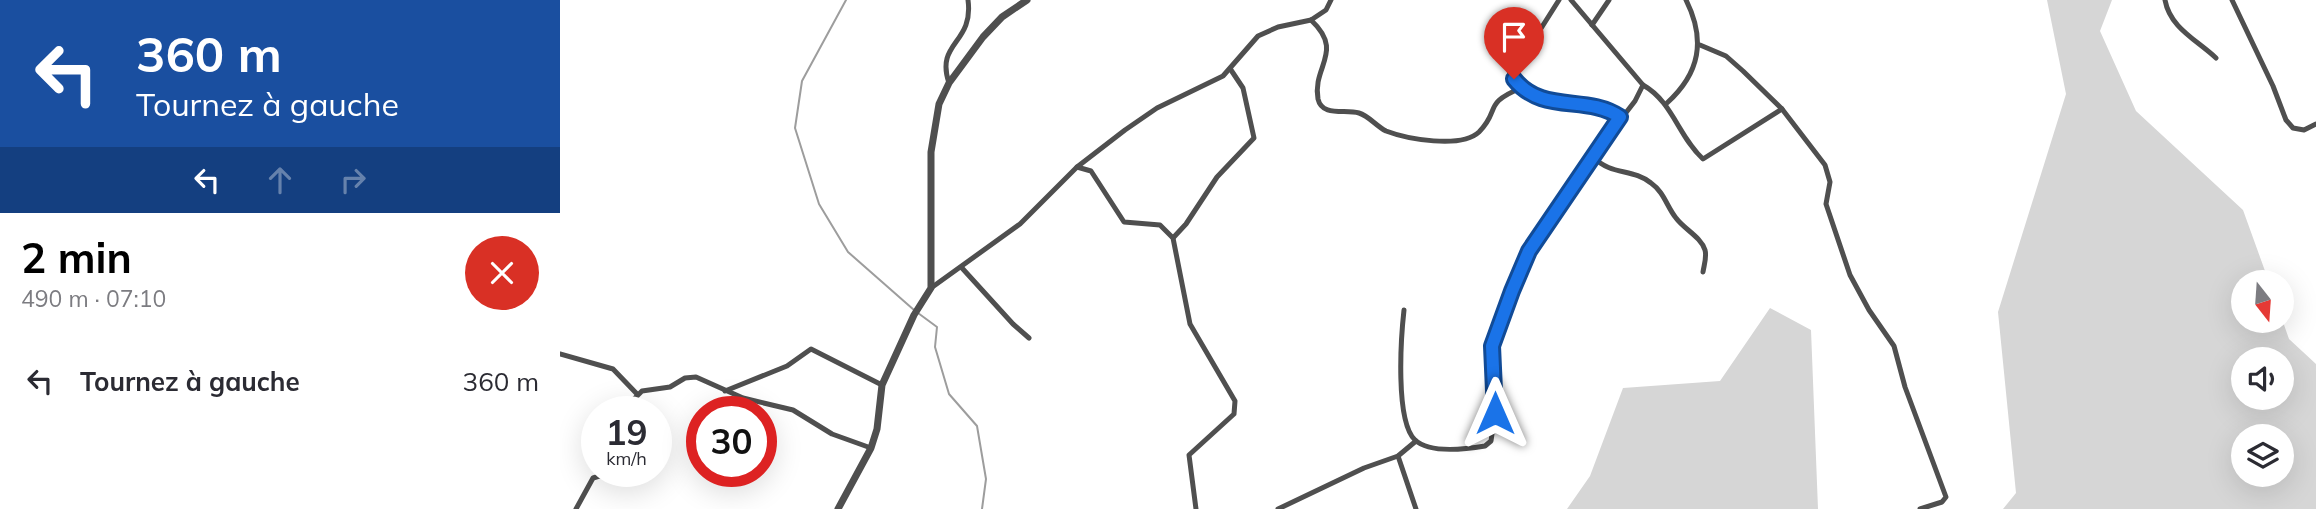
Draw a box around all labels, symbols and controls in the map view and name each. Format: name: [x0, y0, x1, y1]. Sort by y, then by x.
pin: [1484, 7, 1544, 79]
icon: arrive: [1495, 18, 1533, 56]
text: 360 m: [136, 23, 282, 84]
icon: left: [21, 28, 112, 119]
text: Tournez à gauche: [136, 84, 399, 124]
icon: left: [188, 161, 226, 199]
icon: ahead: [261, 161, 299, 199]
icon: right: [334, 161, 372, 199]
text: 2 min: [21, 231, 132, 284]
button: close: [465, 236, 539, 310]
north arrow: [2231, 270, 2294, 332]
map controls: [2231, 270, 2294, 487]
text: 490 m · 07:10: [21, 284, 166, 313]
button: sound: [2231, 347, 2294, 410]
icon: left: [21, 362, 59, 400]
text: Tournez à gauche: [80, 365, 300, 398]
text: 360 m: [463, 365, 539, 398]
position arrow: [1458, 376, 1532, 450]
speed limit sign: 30: [686, 396, 777, 487]
text: 19: [605, 410, 648, 454]
button: layers: [2231, 424, 2294, 487]
text: km/h: [606, 447, 647, 470]

